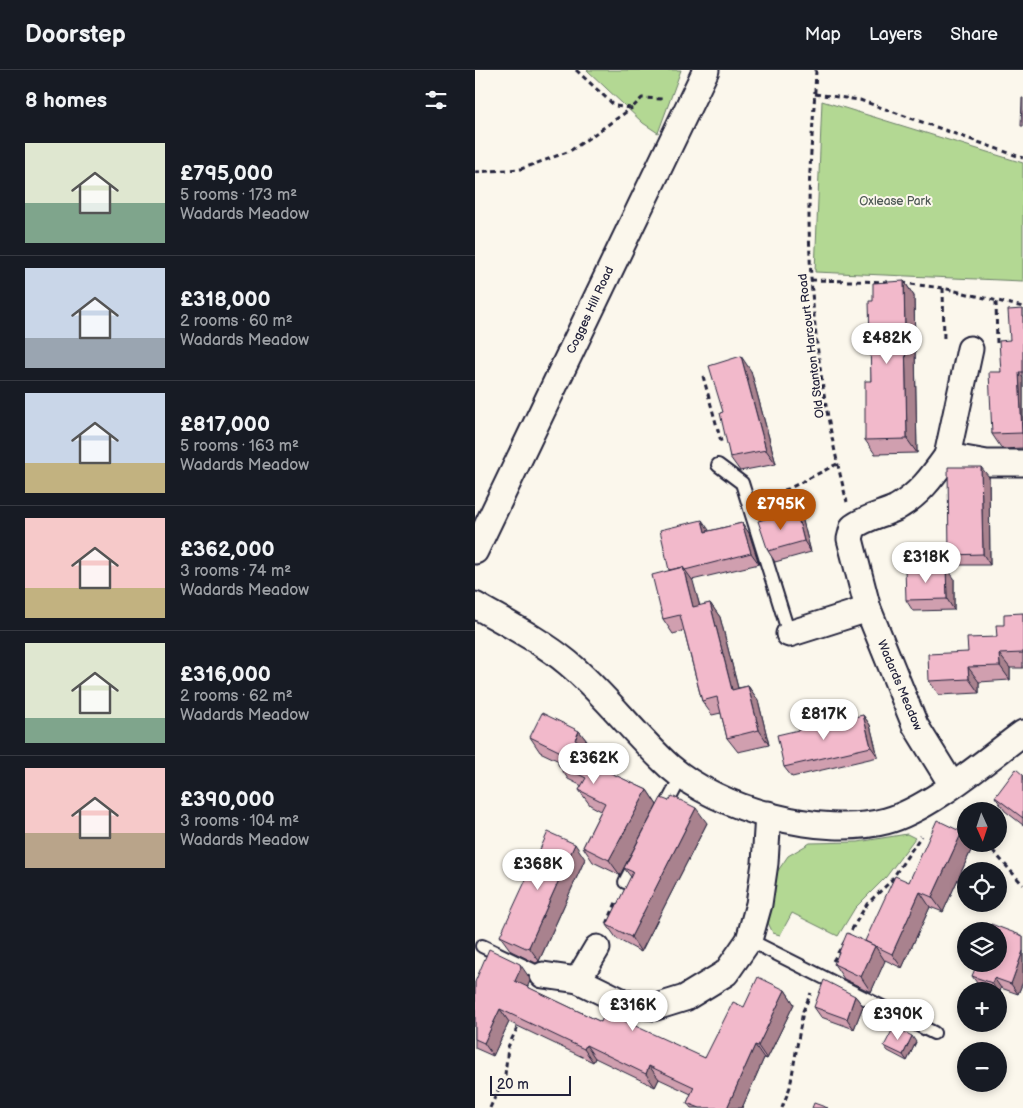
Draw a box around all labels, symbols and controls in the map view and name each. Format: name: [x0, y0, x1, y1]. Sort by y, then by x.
text: Doorstep: [25, 20, 126, 49]
text: Map: [805, 24, 841, 45]
text: Layers: [869, 24, 922, 45]
text: Share: [950, 24, 998, 45]
icon: filters: [422, 86, 450, 114]
text: 8 homes: [25, 88, 107, 113]
text: £795,000: [180, 161, 273, 186]
icon: home: [65, 163, 125, 223]
text: 5 rooms · 173 m²: [180, 186, 297, 205]
park label: Oxlease Park: [859, 194, 931, 209]
text: Wadards Meadow: [180, 205, 309, 224]
street label: Cogges Hill Road: [564, 264, 617, 356]
street label: Old Stanton Harcourt Road: [795, 273, 828, 419]
text: £318,000: [180, 287, 271, 312]
icon: home: [65, 288, 125, 348]
text: 2 rooms · 60 m²: [180, 312, 293, 331]
pin: £482K: [852, 322, 922, 365]
text: £482K: [862, 329, 912, 348]
text: Wadards Meadow: [180, 331, 309, 350]
text: £817,000: [180, 412, 270, 437]
icon: home: [65, 413, 125, 473]
text: 5 rooms · 163 m²: [180, 437, 299, 456]
text: Wadards Meadow: [180, 456, 309, 475]
pin: £795K: [746, 488, 816, 531]
text: £795K: [757, 495, 805, 514]
text: £362,000: [180, 537, 275, 562]
icon: home: [65, 538, 125, 598]
pin: £318K: [891, 542, 961, 584]
text: £318K: [903, 548, 949, 567]
text: 3 rooms · 74 m²: [180, 562, 291, 581]
text: Wadards Meadow: [180, 581, 309, 600]
street label: Wadards Meadow: [874, 638, 925, 733]
text: £316,000: [180, 662, 271, 687]
icon: home: [65, 663, 125, 723]
text: 2 rooms · 62 m²: [180, 687, 293, 706]
pin: £817K: [789, 698, 859, 741]
text: £817K: [801, 705, 847, 724]
text: Wadards Meadow: [180, 706, 309, 725]
pin: £362K: [559, 742, 629, 785]
text: £362K: [569, 749, 619, 768]
text: £390,000: [180, 787, 275, 812]
icon: home: [65, 788, 125, 848]
north arrow: [957, 802, 1007, 852]
map controls: [957, 802, 1007, 1092]
text: 3 rooms · 104 m²: [180, 812, 299, 831]
text: Wadards Meadow: [180, 831, 309, 850]
pin: £368K: [503, 848, 573, 891]
text: £368K: [513, 855, 563, 874]
button: locate: [957, 862, 1007, 912]
button: layers: [957, 922, 1007, 972]
button: +: [957, 982, 1007, 1032]
pin: £316K: [598, 990, 668, 1032]
text: £316K: [610, 996, 656, 1015]
pin: £390K: [863, 998, 933, 1041]
text: £390K: [873, 1005, 923, 1024]
button: −: [957, 1042, 1007, 1092]
scale bar: [490, 1073, 571, 1096]
text: 20 m: [497, 1076, 529, 1093]

